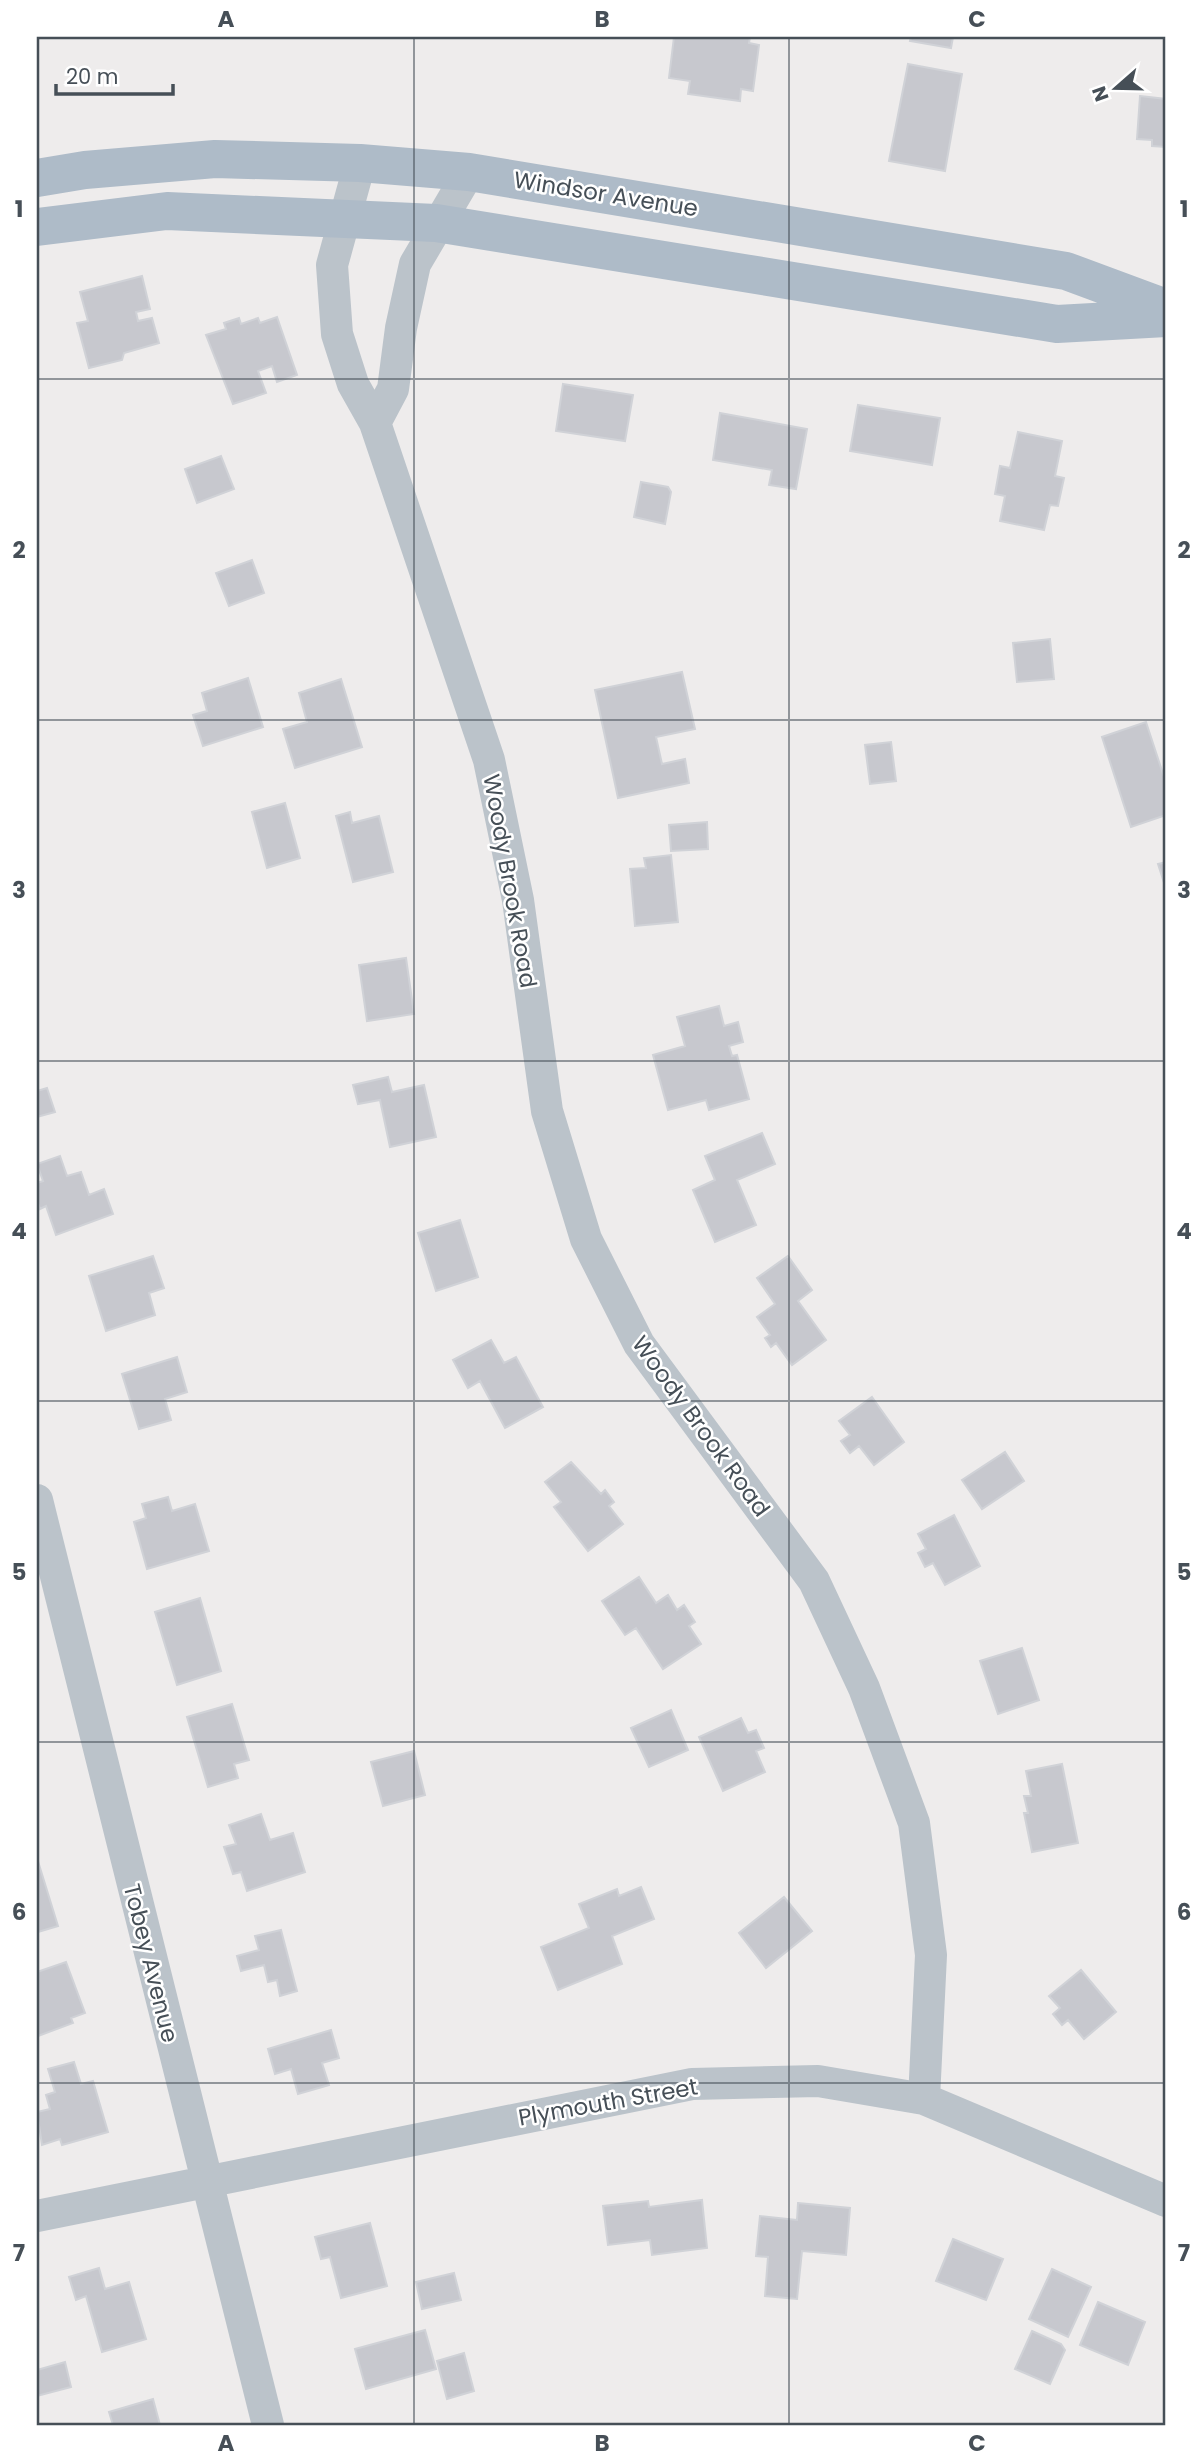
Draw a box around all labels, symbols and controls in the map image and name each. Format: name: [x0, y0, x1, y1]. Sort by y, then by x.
text: A: [218, 3, 235, 35]
text: B: [594, 3, 610, 35]
text: C: [968, 3, 986, 35]
scale bar: [56, 52, 173, 96]
north arrow: [1080, 52, 1150, 122]
text: 20 m: [66, 62, 119, 91]
text: N: [1085, 82, 1116, 105]
street label: Windsor Avenue: [512, 164, 700, 224]
text: 1: [15, 193, 23, 225]
text: 1: [1180, 193, 1188, 225]
text: 2: [12, 534, 26, 566]
text: 2: [1177, 534, 1191, 566]
street label: Woody Brook Road: [475, 772, 545, 990]
text: 3: [12, 874, 26, 906]
text: 3: [1177, 874, 1191, 906]
text: 4: [11, 1215, 27, 1247]
text: 4: [1176, 1215, 1192, 1247]
street label: Woody Brook Road: [624, 1329, 778, 1523]
text: 5: [12, 1556, 26, 1588]
text: 5: [1177, 1556, 1191, 1588]
street label: Tobey Avenue: [116, 1880, 186, 2046]
text: 6: [12, 1896, 26, 1928]
text: 6: [1177, 1896, 1191, 1928]
street label: Plymouth Street: [516, 2070, 700, 2134]
text: 7: [13, 2237, 25, 2269]
text: 7: [1178, 2237, 1190, 2269]
text: A: [218, 2427, 235, 2459]
text: B: [594, 2427, 610, 2459]
text: C: [968, 2427, 986, 2459]

